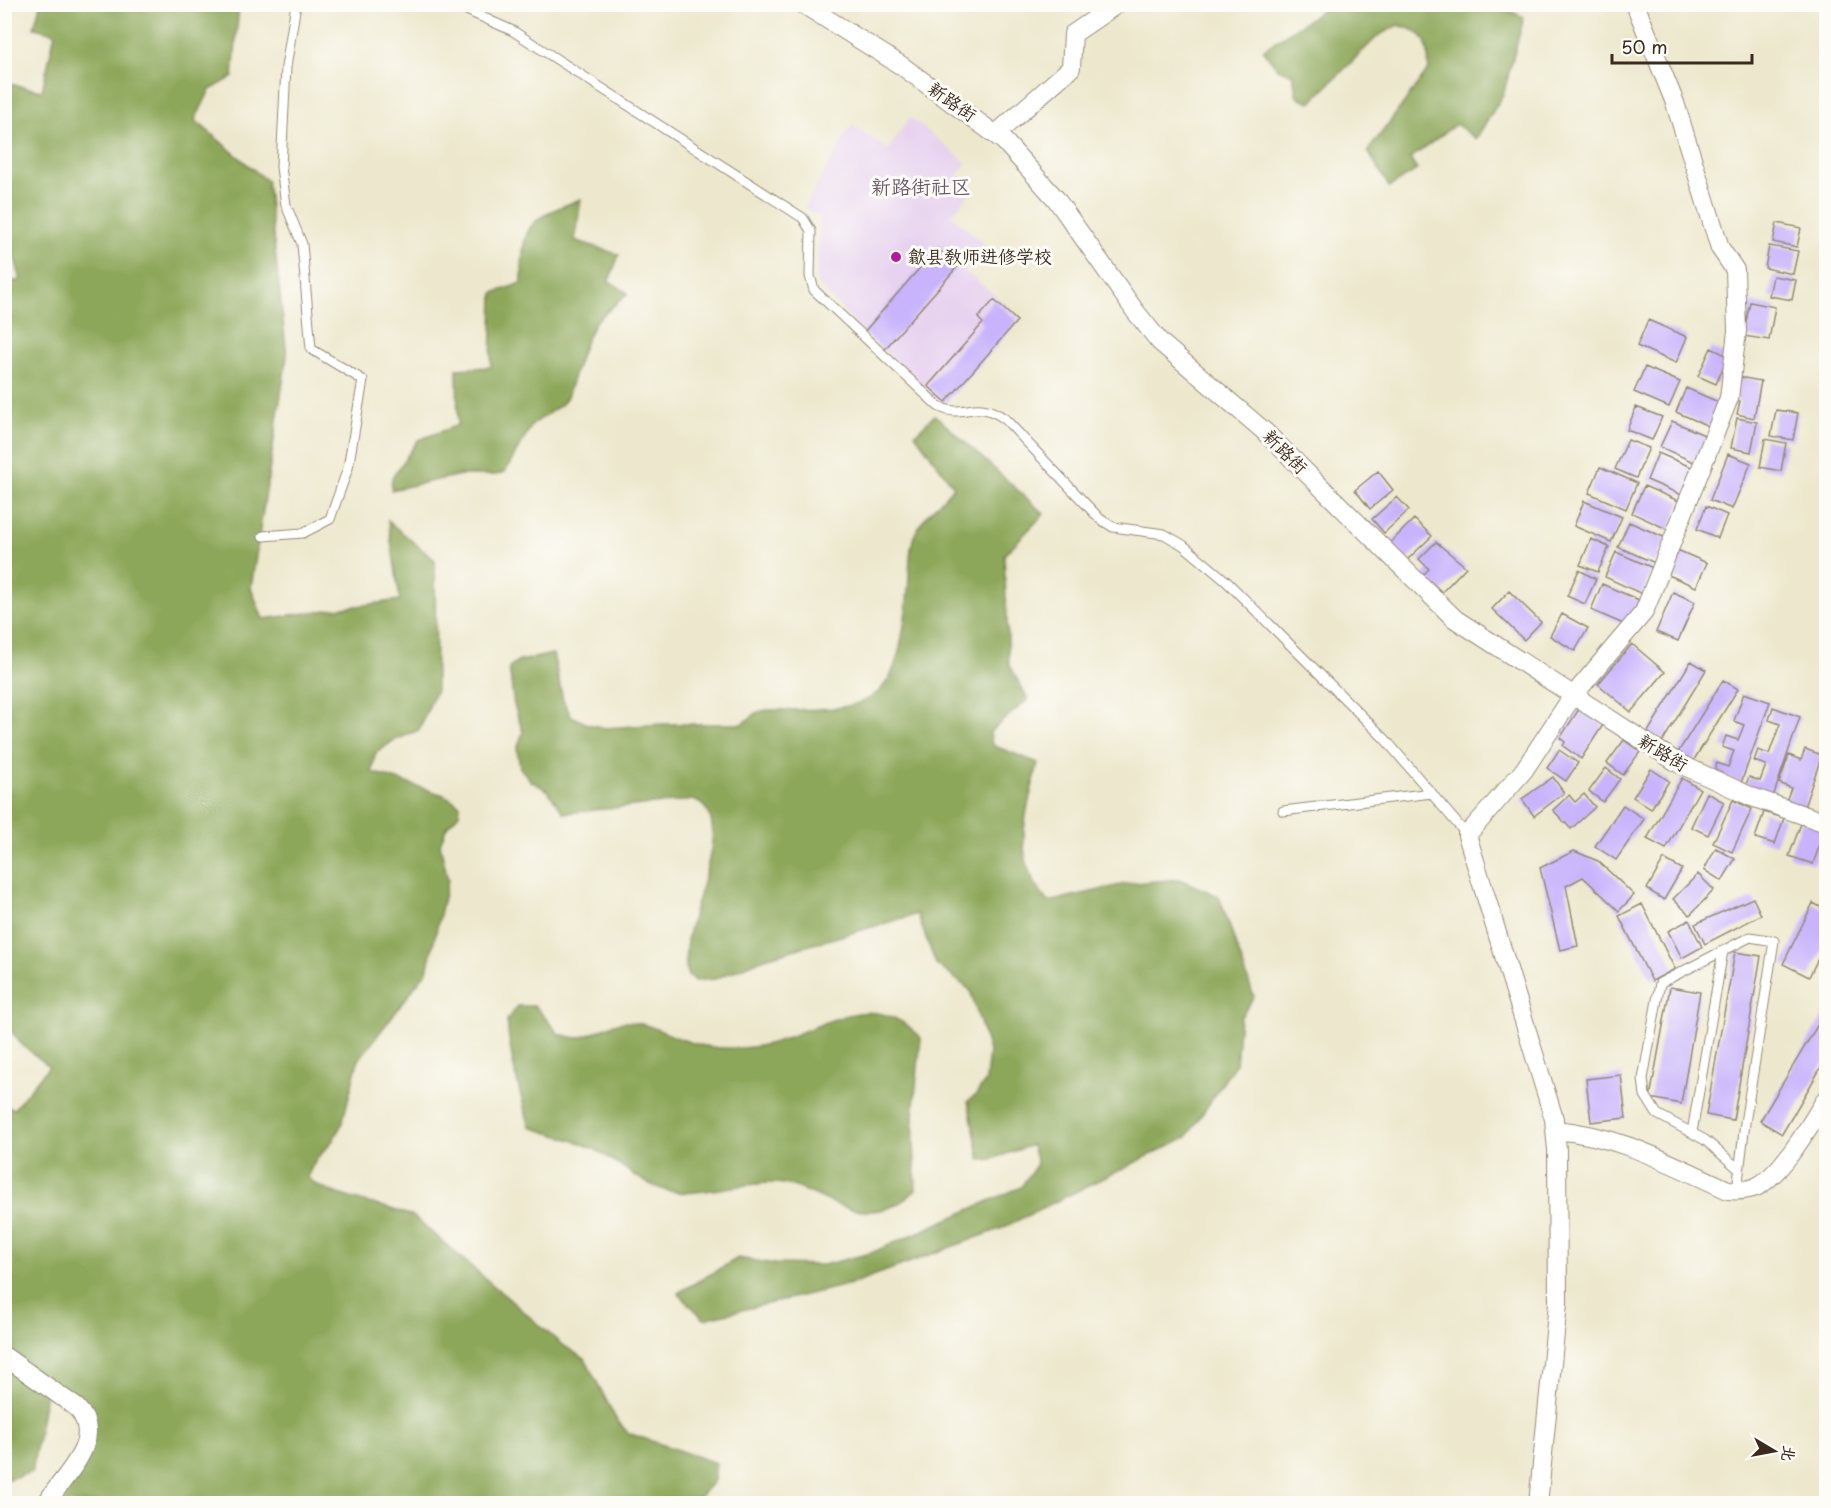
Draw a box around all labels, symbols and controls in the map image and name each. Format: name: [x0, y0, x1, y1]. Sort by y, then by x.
scale bar: [1612, 27, 1752, 65]
text: 50 m: [1621, 33, 1668, 60]
street label: 新路街: [923, 74, 983, 127]
district label: 新路街社区: [871, 171, 971, 201]
place label: 歙县教师进修学校: [908, 242, 1052, 269]
marker: 歙县教师进修学校: [889, 250, 903, 264]
street label: 新路街: [1257, 422, 1315, 480]
street label: 新路街: [1634, 726, 1694, 777]
north arrow: [1744, 1421, 1804, 1481]
text: 北: [1777, 1444, 1803, 1464]

